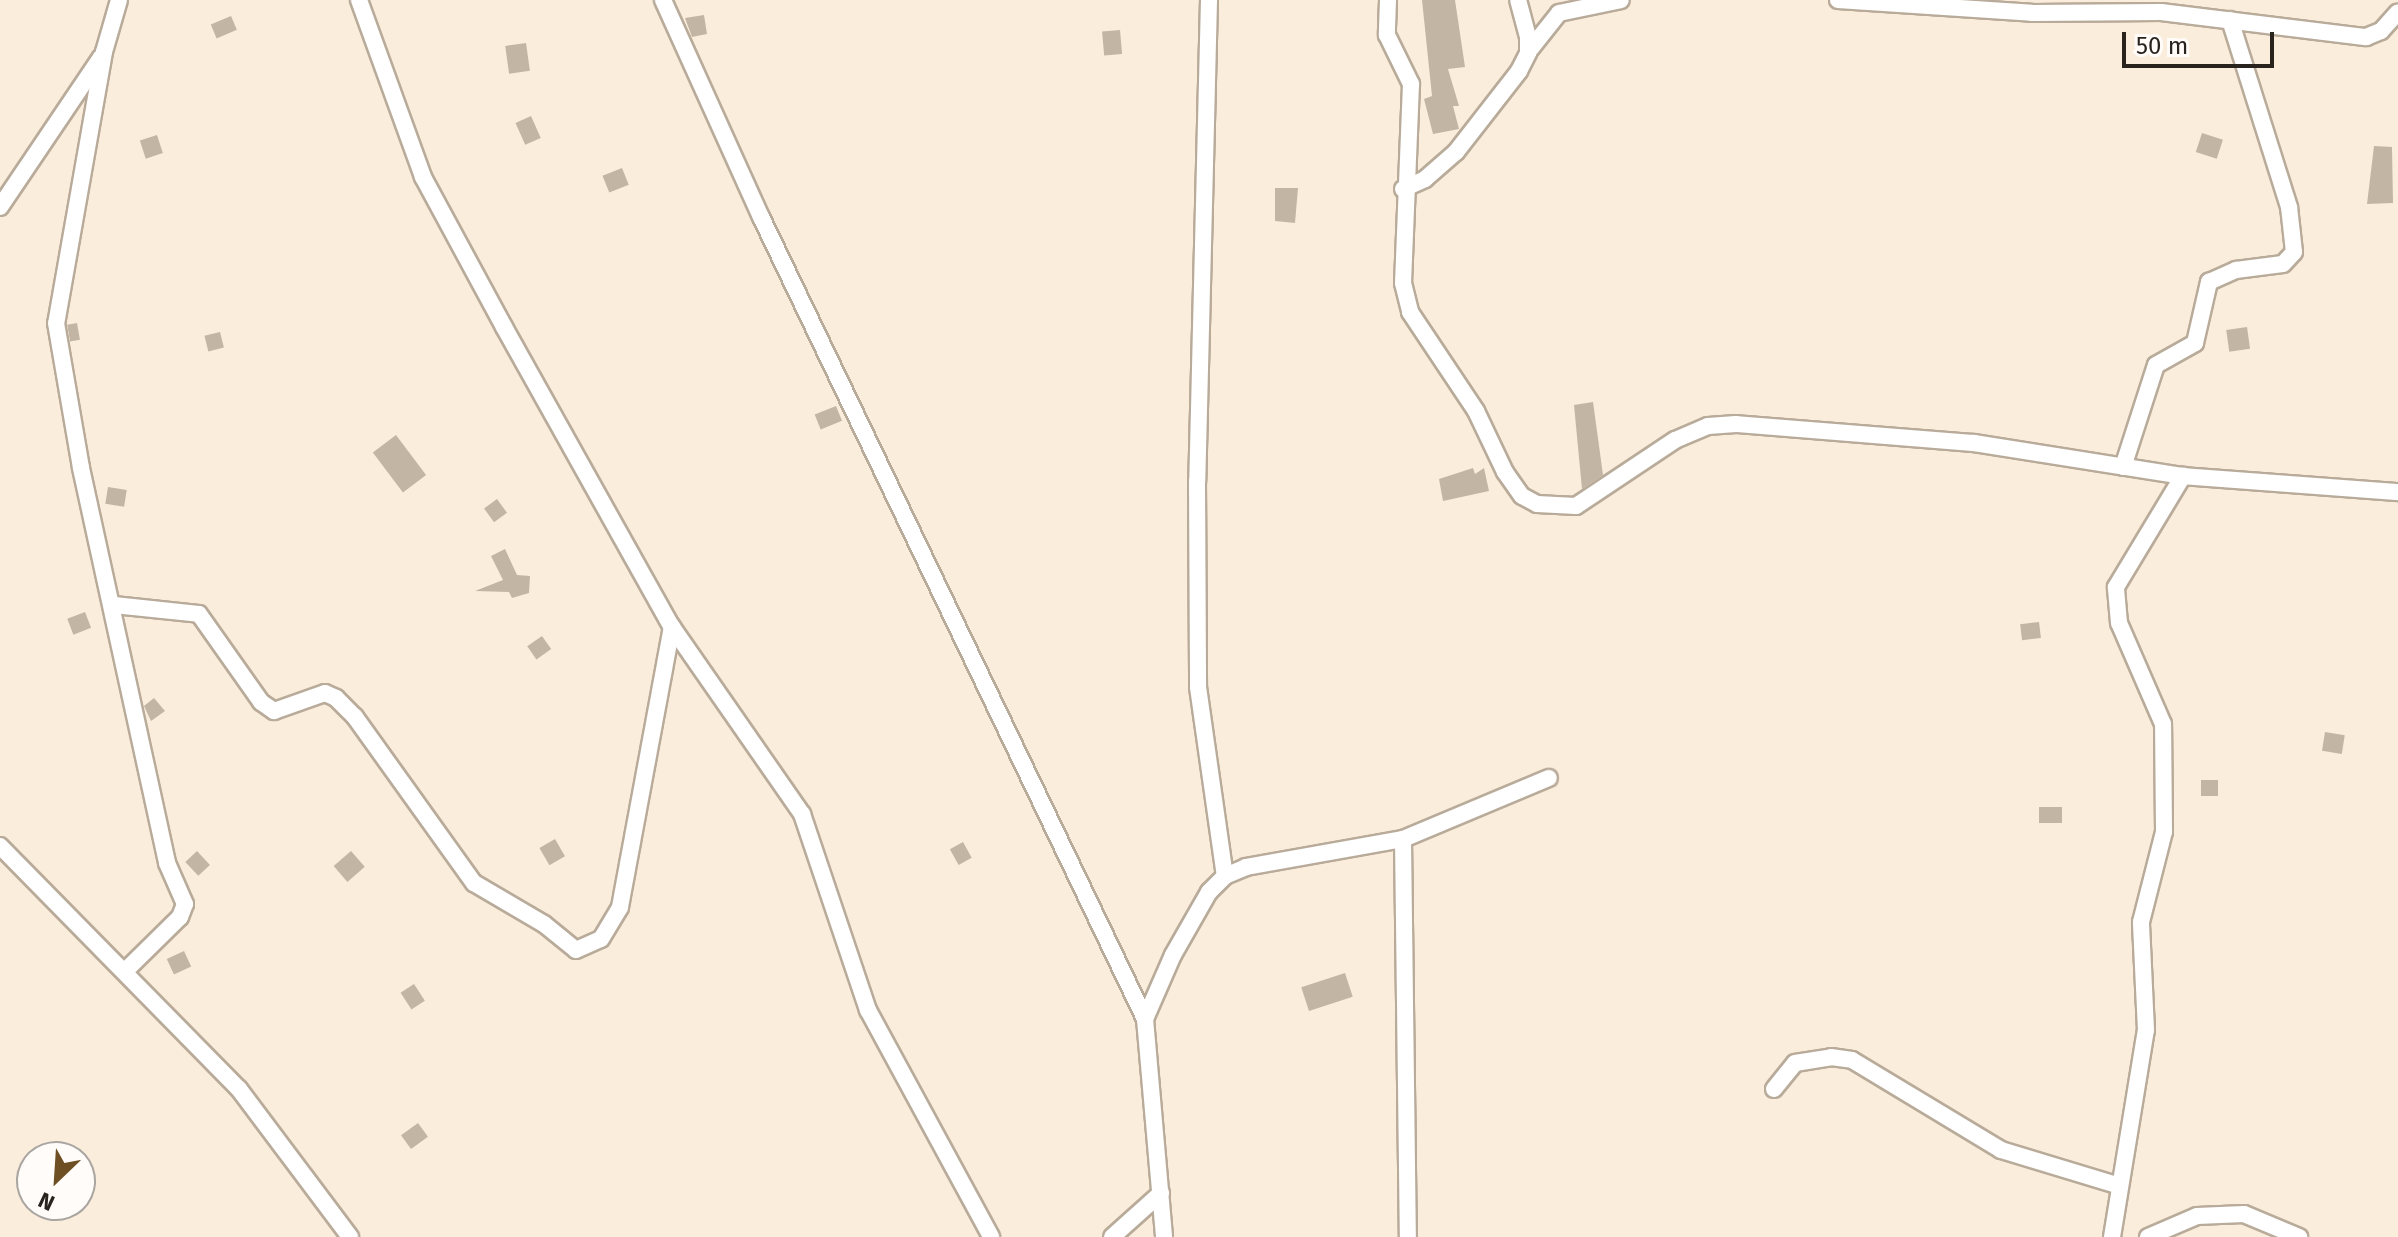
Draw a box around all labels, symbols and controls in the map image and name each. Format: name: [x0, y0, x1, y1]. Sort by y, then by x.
scale bar: [2126, 16, 2278, 66]
text: 50 m: [2136, 32, 2188, 60]
north arrow: [16, 1141, 96, 1221]
text: N: [34, 1186, 59, 1217]

